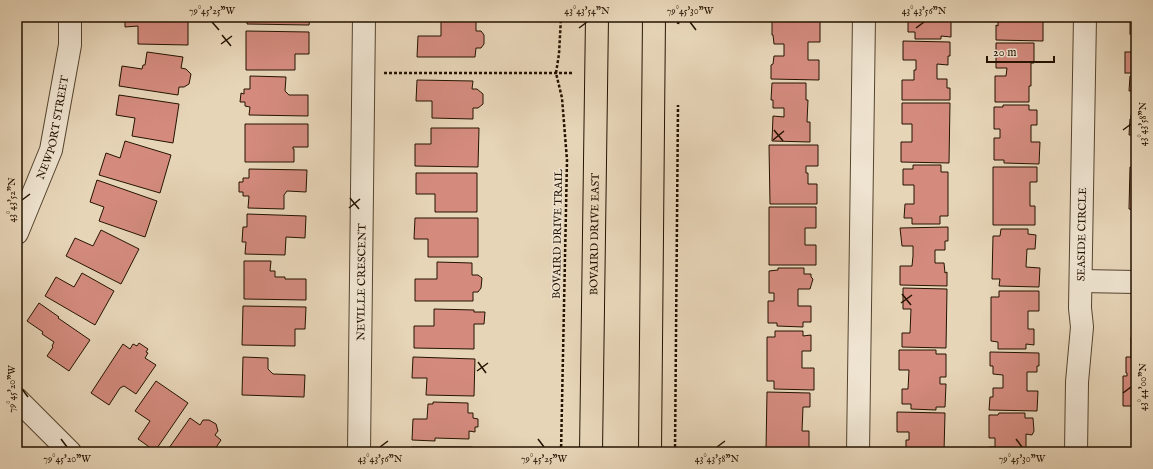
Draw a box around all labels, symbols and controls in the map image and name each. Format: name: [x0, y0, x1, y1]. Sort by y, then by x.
text: 79°45'25"W: [189, 5, 236, 18]
text: 43°43'54"N: [564, 5, 610, 18]
text: 79°45'30"W: [667, 5, 714, 18]
text: 43°43'56"N: [902, 5, 947, 18]
scale bar: [987, 38, 1054, 64]
text: 20 m: [993, 45, 1016, 60]
street label: NEWPORT STREET: [34, 74, 72, 182]
text: 43°43'58"N: [1137, 101, 1150, 146]
street label: BOVAIRD DRIVE TRAIL: [550, 169, 566, 299]
street label: BOVAIRD DRIVE EAST: [587, 173, 603, 295]
text: 43°43'52"N: [6, 177, 19, 223]
street label: SEASIDE CIRCLE: [1074, 187, 1090, 281]
street label: NEVILLE CRESCENT: [354, 223, 370, 341]
text: 43°44'00"N: [1137, 363, 1150, 411]
text: 79°45'20"W: [6, 365, 19, 413]
text: 79°45'20"W: [43, 453, 91, 466]
text: 43°43'56"N: [358, 453, 403, 466]
text: 79°45'25"W: [521, 453, 568, 466]
text: 43°43'58"N: [695, 453, 740, 466]
text: 79°45'30"W: [999, 453, 1046, 466]

